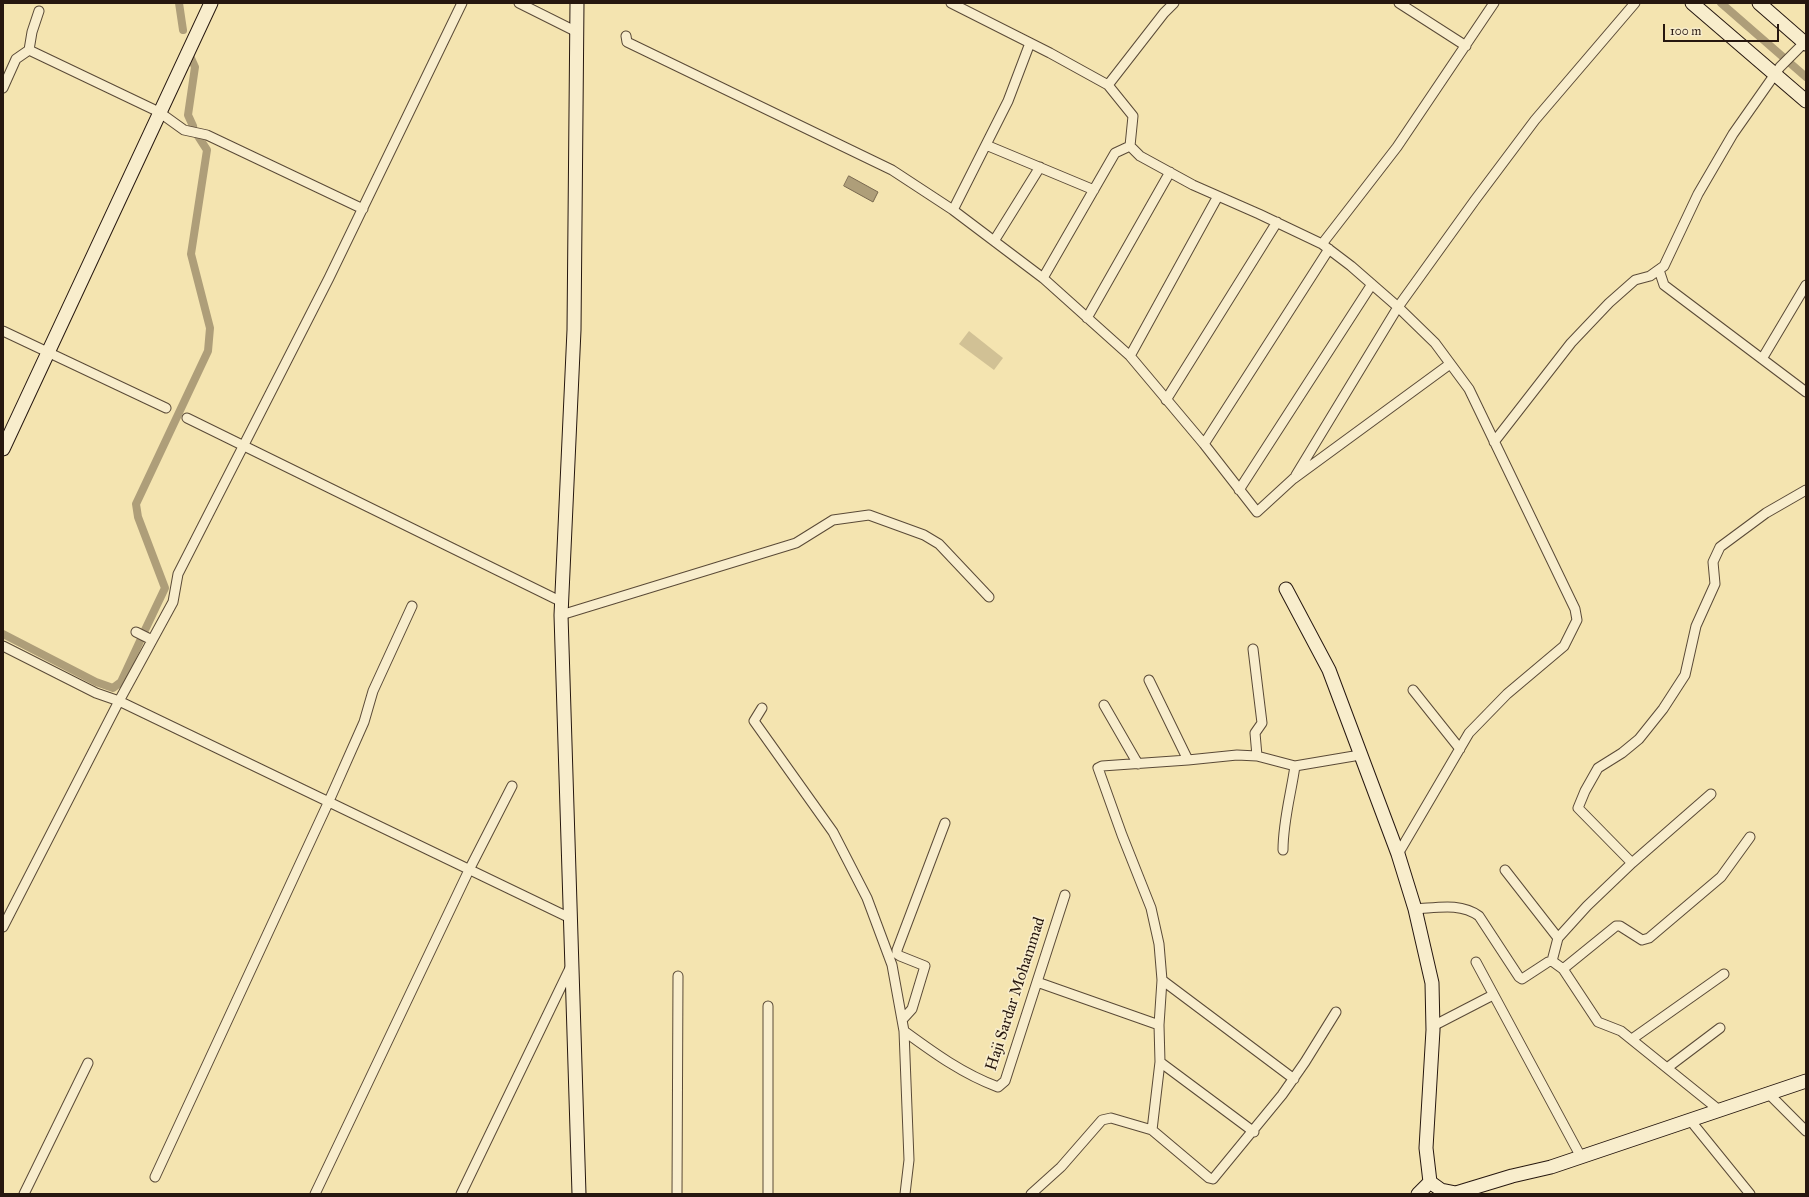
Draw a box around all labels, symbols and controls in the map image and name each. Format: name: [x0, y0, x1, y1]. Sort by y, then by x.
scale bar: [1665, 16, 1781, 42]
text: 100 m: [1670, 24, 1701, 38]
street label: Haji Sardar Mohammad: [982, 915, 1050, 1073]

